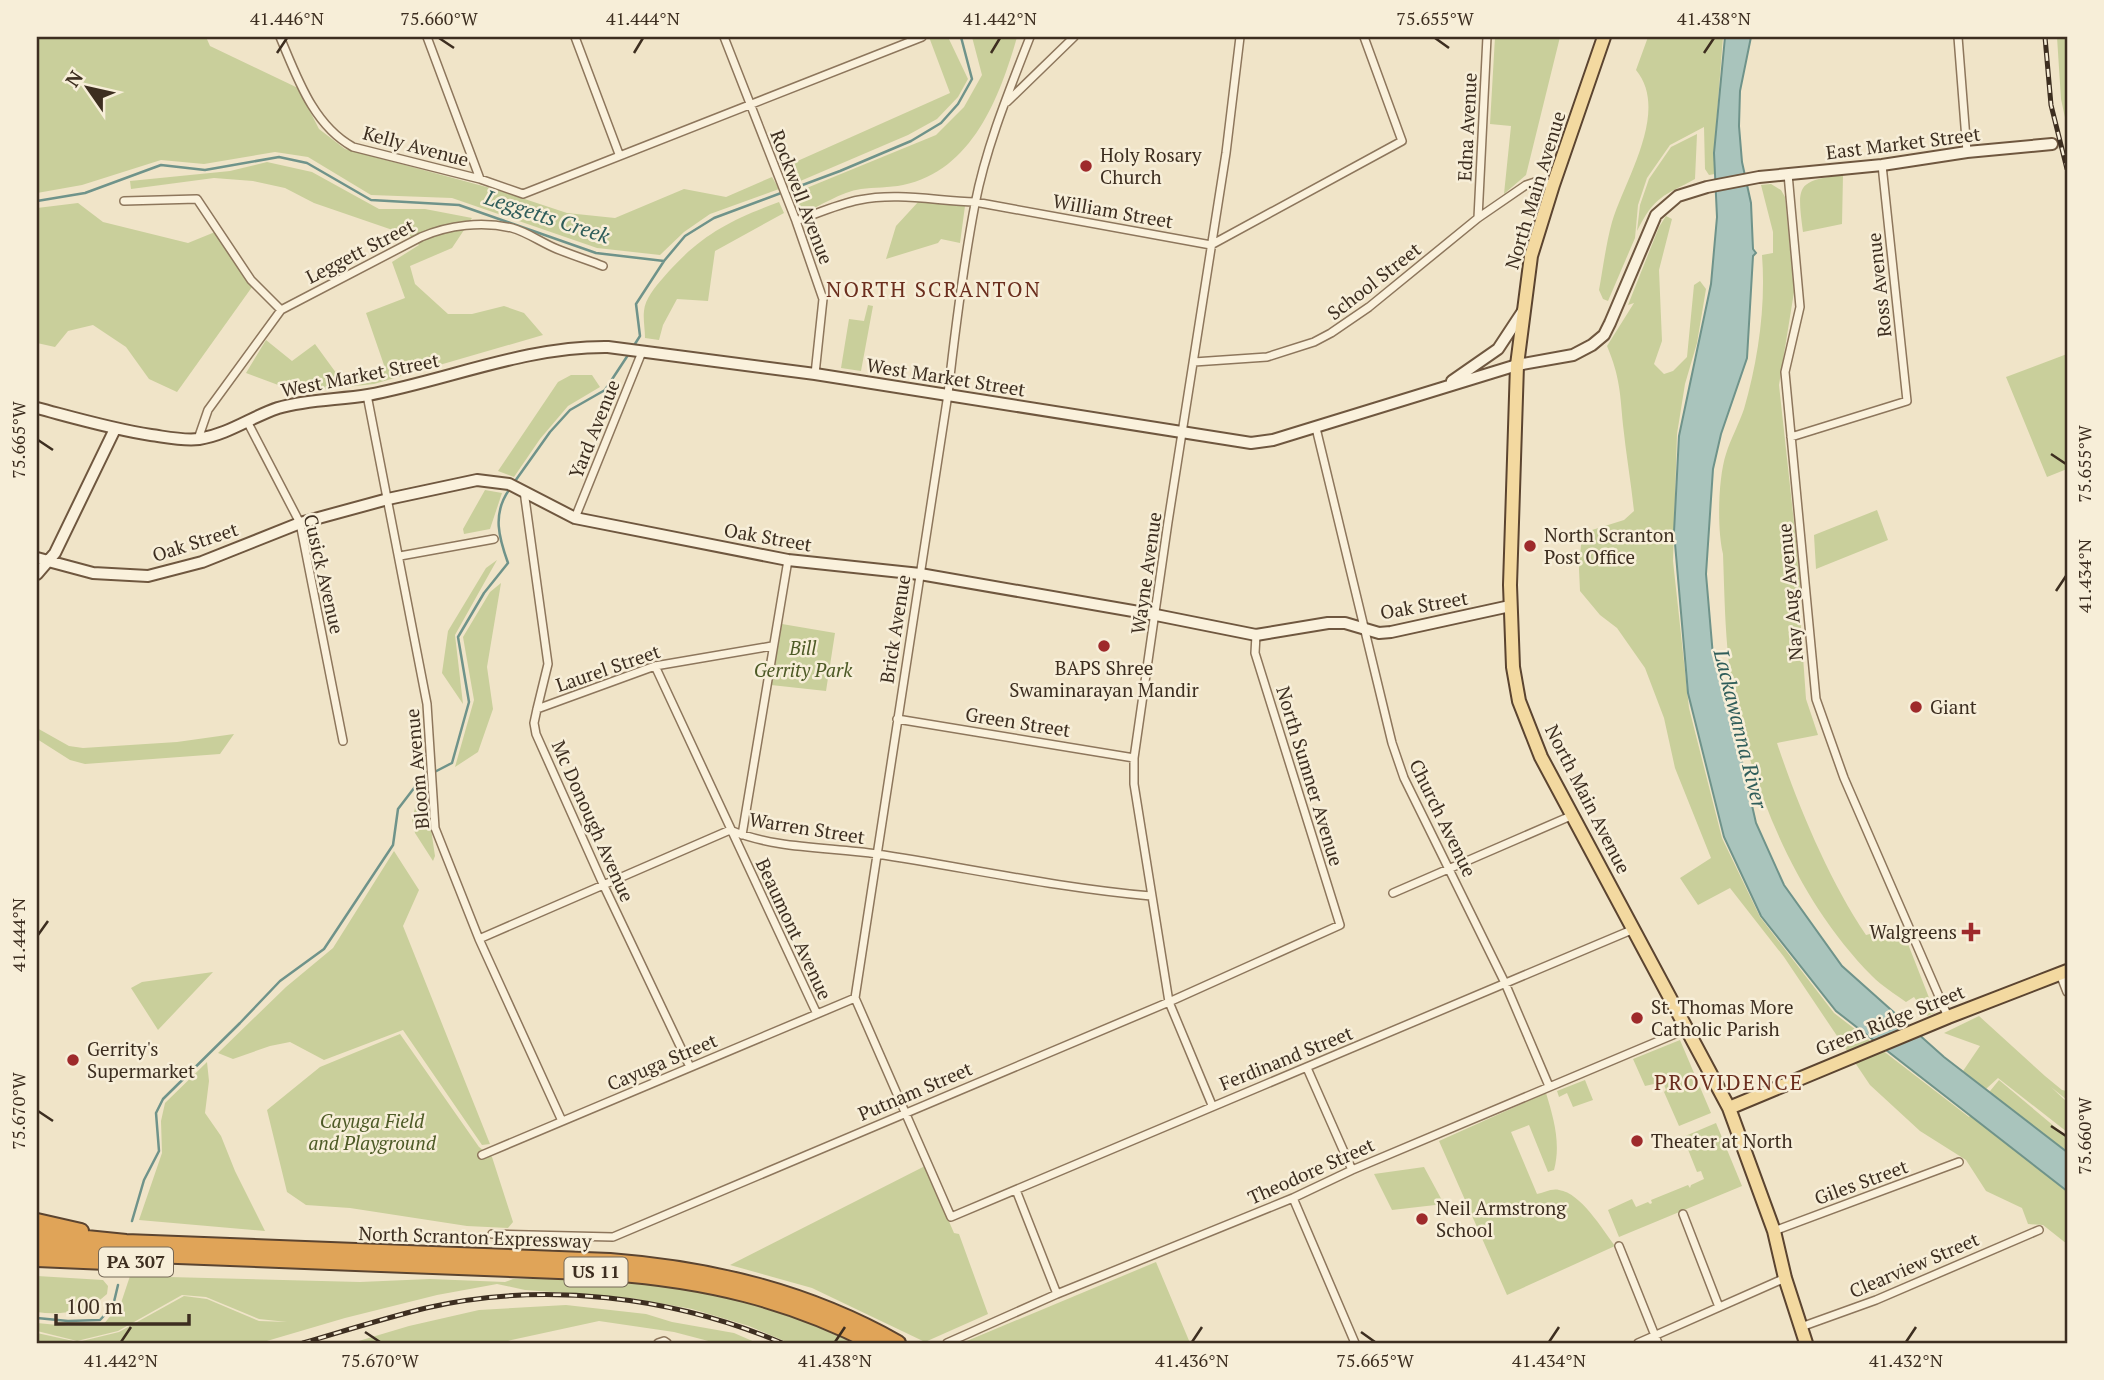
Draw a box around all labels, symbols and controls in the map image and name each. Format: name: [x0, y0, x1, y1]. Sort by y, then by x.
text: 41.446°N: [250, 6, 324, 30]
text: 75.660°W: [400, 6, 478, 30]
text: 41.444°N: [606, 6, 680, 30]
text: 41.442°N: [963, 6, 1037, 30]
text: 75.655°W: [1396, 6, 1474, 30]
text: 41.438°N: [1677, 6, 1751, 30]
north arrow: [52, 52, 122, 122]
text: N: [59, 65, 88, 91]
street label: Edna Avenue: [1451, 72, 1482, 182]
street label: North Main Avenue: [1499, 108, 1570, 272]
street label: Kelly Avenue: [361, 119, 472, 172]
street label: East Market Street: [1824, 121, 1982, 164]
street label: Rockwell Avenue: [765, 126, 840, 268]
place label: Holy Rosary Church: [1100, 142, 1202, 189]
marker: Holy Rosary Church: [1078, 158, 1094, 174]
water label: Leggetts Creek: [480, 182, 614, 250]
street label: William Street: [1051, 188, 1175, 233]
street label: Leggett Street: [301, 212, 418, 289]
street label: Ross Avenue: [1861, 231, 1896, 339]
street label: School Street: [1322, 236, 1426, 325]
district label: NORTH SCRANTON: [826, 275, 1042, 303]
street label: West Market Street: [279, 347, 441, 402]
street label: West Market Street: [865, 352, 1027, 401]
street label: Yard Avenue: [562, 376, 625, 482]
text: 75.665°W: [6, 401, 30, 479]
text: 75.655°W: [2072, 425, 2096, 503]
street label: Wayne Avenue: [1125, 510, 1166, 636]
street label: Cusick Avenue: [299, 512, 350, 636]
street label: Oak Street: [149, 516, 241, 567]
street label: Oak Street: [722, 516, 814, 557]
place label: North Scranton Post Office: [1544, 522, 1675, 569]
street label: Nay Aug Avenue: [1771, 522, 1808, 662]
marker: North Scranton Post Office: [1522, 538, 1538, 554]
text: 41.434°N: [2072, 539, 2096, 613]
street label: Brick Avenue: [874, 573, 915, 685]
street label: Oak Street: [1378, 584, 1470, 625]
park label: Bill Gerrity Park: [754, 635, 853, 682]
street label: Laurel Street: [552, 638, 663, 697]
marker: BAPS Shree Swaminarayan Mandir: [1096, 638, 1112, 654]
water label: Lackawanna River: [1707, 645, 1775, 812]
place label: BAPS Shree Swaminarayan Mandir: [1009, 655, 1199, 702]
street label: North Sumner Avenue: [1271, 683, 1350, 869]
place label: Giant: [1930, 694, 1977, 719]
marker: Giant: [1908, 699, 1924, 715]
street label: Green Street: [964, 701, 1072, 742]
street label: Bloom Avenue: [399, 708, 434, 831]
street label: North Main Avenue: [1540, 720, 1637, 878]
street label: Mc Donough Avenue: [547, 736, 640, 905]
street label: Church Avenue: [1404, 755, 1483, 881]
street label: Warren Street: [747, 806, 867, 849]
street label: Beaumont Avenue: [751, 854, 838, 1004]
text: 41.444°N: [6, 898, 30, 972]
place label: Walgreens: [1869, 919, 1957, 944]
marker: Walgreens: [1963, 924, 1979, 940]
street label: Green Ridge Street: [1812, 978, 1968, 1061]
place label: St. Thomas More Catholic Parish: [1651, 994, 1793, 1041]
marker: St. Thomas More Catholic Parish: [1629, 1010, 1645, 1026]
street label: Ferdinand Street: [1216, 1019, 1356, 1096]
street label: Cayuga Street: [603, 1027, 721, 1096]
place label: Gerrity's Supermarket: [87, 1036, 195, 1083]
marker: Gerrity's Supermarket: [65, 1052, 81, 1068]
street label: Putnam Street: [854, 1055, 976, 1126]
district label: PROVIDENCE: [1654, 1068, 1804, 1096]
text: 75.670°W: [6, 1072, 30, 1150]
text: 75.660°W: [2072, 1097, 2096, 1175]
park label: Cayuga Field and Playground: [308, 1108, 437, 1155]
place label: Theater at North: [1651, 1128, 1793, 1153]
street label: Theodore Street: [1243, 1131, 1378, 1210]
marker: Theater at North: [1629, 1133, 1645, 1149]
street label: Giles Street: [1811, 1153, 1911, 1210]
place label: Neil Armstrong School: [1436, 1195, 1567, 1242]
marker: Neil Armstrong School: [1414, 1211, 1430, 1227]
street label: North Scranton Expressway: [358, 1220, 592, 1253]
street label: Clearview Street: [1845, 1226, 1983, 1303]
road number: PA 307: [99, 1247, 173, 1276]
road number: US 11: [564, 1258, 628, 1287]
scale bar: [56, 1282, 189, 1326]
text: 100 m: [66, 1292, 123, 1320]
text: 41.442°N: [84, 1348, 158, 1372]
text: 75.670°W: [341, 1348, 419, 1372]
text: 41.438°N: [798, 1348, 872, 1372]
text: 41.436°N: [1155, 1348, 1229, 1372]
text: 75.665°W: [1336, 1348, 1414, 1372]
text: 41.434°N: [1512, 1348, 1586, 1372]
text: 41.432°N: [1869, 1348, 1943, 1372]

